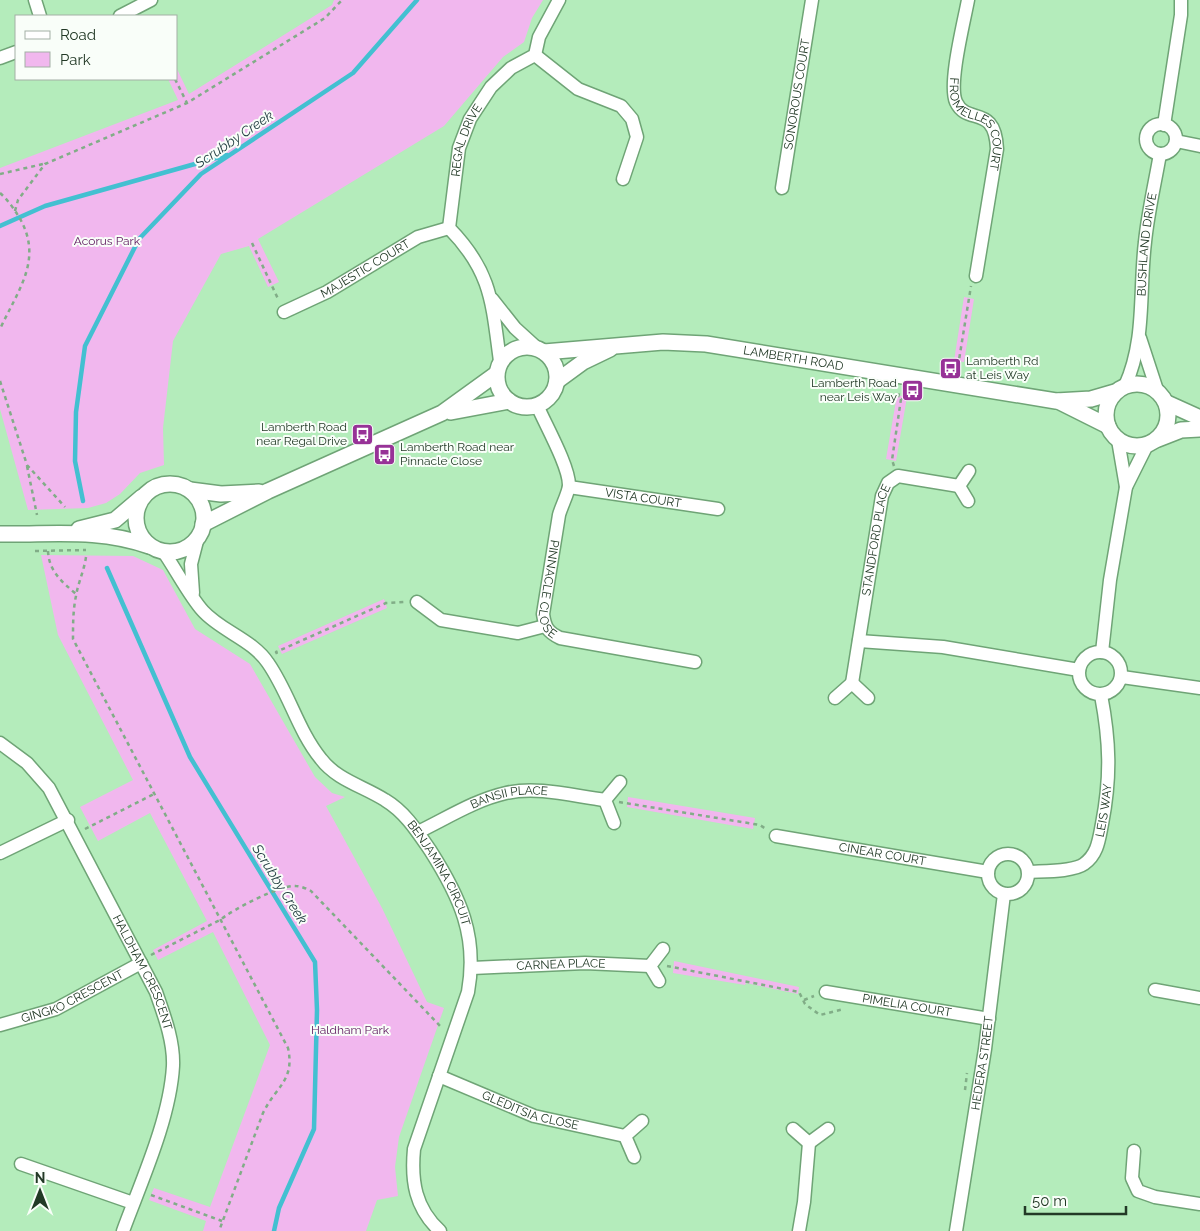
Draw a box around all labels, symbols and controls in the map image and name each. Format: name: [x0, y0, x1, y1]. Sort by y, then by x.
legend: [15, 15, 178, 80]
text: Road: [60, 26, 96, 44]
street label: SONOROUS COURT: [781, 37, 813, 151]
text: Park: [60, 51, 91, 69]
street label: FROMELLES COURT: [947, 77, 1004, 172]
street label: REGAL DRIVE: [448, 101, 485, 177]
water label: Scrubby Creek: [191, 107, 277, 172]
street label: BUSHLAND DRIVE: [1135, 191, 1160, 297]
park label: Acorus Park: [74, 234, 141, 248]
street label: MAJESTIC COURT: [318, 236, 413, 301]
street label: LAMBERTH ROAD: [742, 343, 845, 373]
place label: Lamberth Rd at Leis Way: [966, 354, 1038, 382]
bus stop icon: Lamberth Rd at Leis Way: [938, 356, 962, 380]
place label: Lamberth Road near Leis Way: [811, 376, 897, 404]
bus stop icon: Lamberth Road near Leis Way: [901, 378, 925, 402]
place label: Lamberth Road near Regal Drive: [256, 420, 347, 448]
bus stop icon: Lamberth Road near Regal Drive: [351, 422, 375, 446]
place label: Lamberth Road near Pinnacle Close: [400, 440, 515, 468]
bus stop icon: Lamberth Road near Pinnacle Close: [372, 442, 396, 466]
street label: STANDFORD PLACE: [859, 482, 893, 597]
street label: VISTA COURT: [604, 485, 683, 511]
street label: PINNACLE CLOSE: [536, 539, 562, 641]
street label: LEIS WAY: [1093, 783, 1115, 838]
street label: BANSII PLACE: [468, 784, 549, 812]
street label: BENJAMINA CIRCUIT: [404, 818, 473, 928]
water label: Scrubby Creek: [249, 840, 311, 927]
street label: CINEAR COURT: [838, 840, 928, 868]
street label: HALDHAM CRESCENT: [110, 912, 175, 1032]
street label: CARNEA PLACE: [516, 956, 606, 973]
street label: GINGKO CRESCENT: [19, 967, 126, 1026]
street label: PIMELIA COURT: [861, 991, 953, 1020]
street label: HEDERA STREET: [968, 1014, 996, 1111]
park label: Haldham Park: [311, 1023, 390, 1037]
street label: GLEDITSIA CLOSE: [480, 1088, 580, 1133]
north arrow: [15, 1166, 65, 1216]
text: N: [35, 1170, 45, 1186]
scale bar: [1025, 1184, 1126, 1216]
text: 50 m: [1032, 1192, 1067, 1210]

